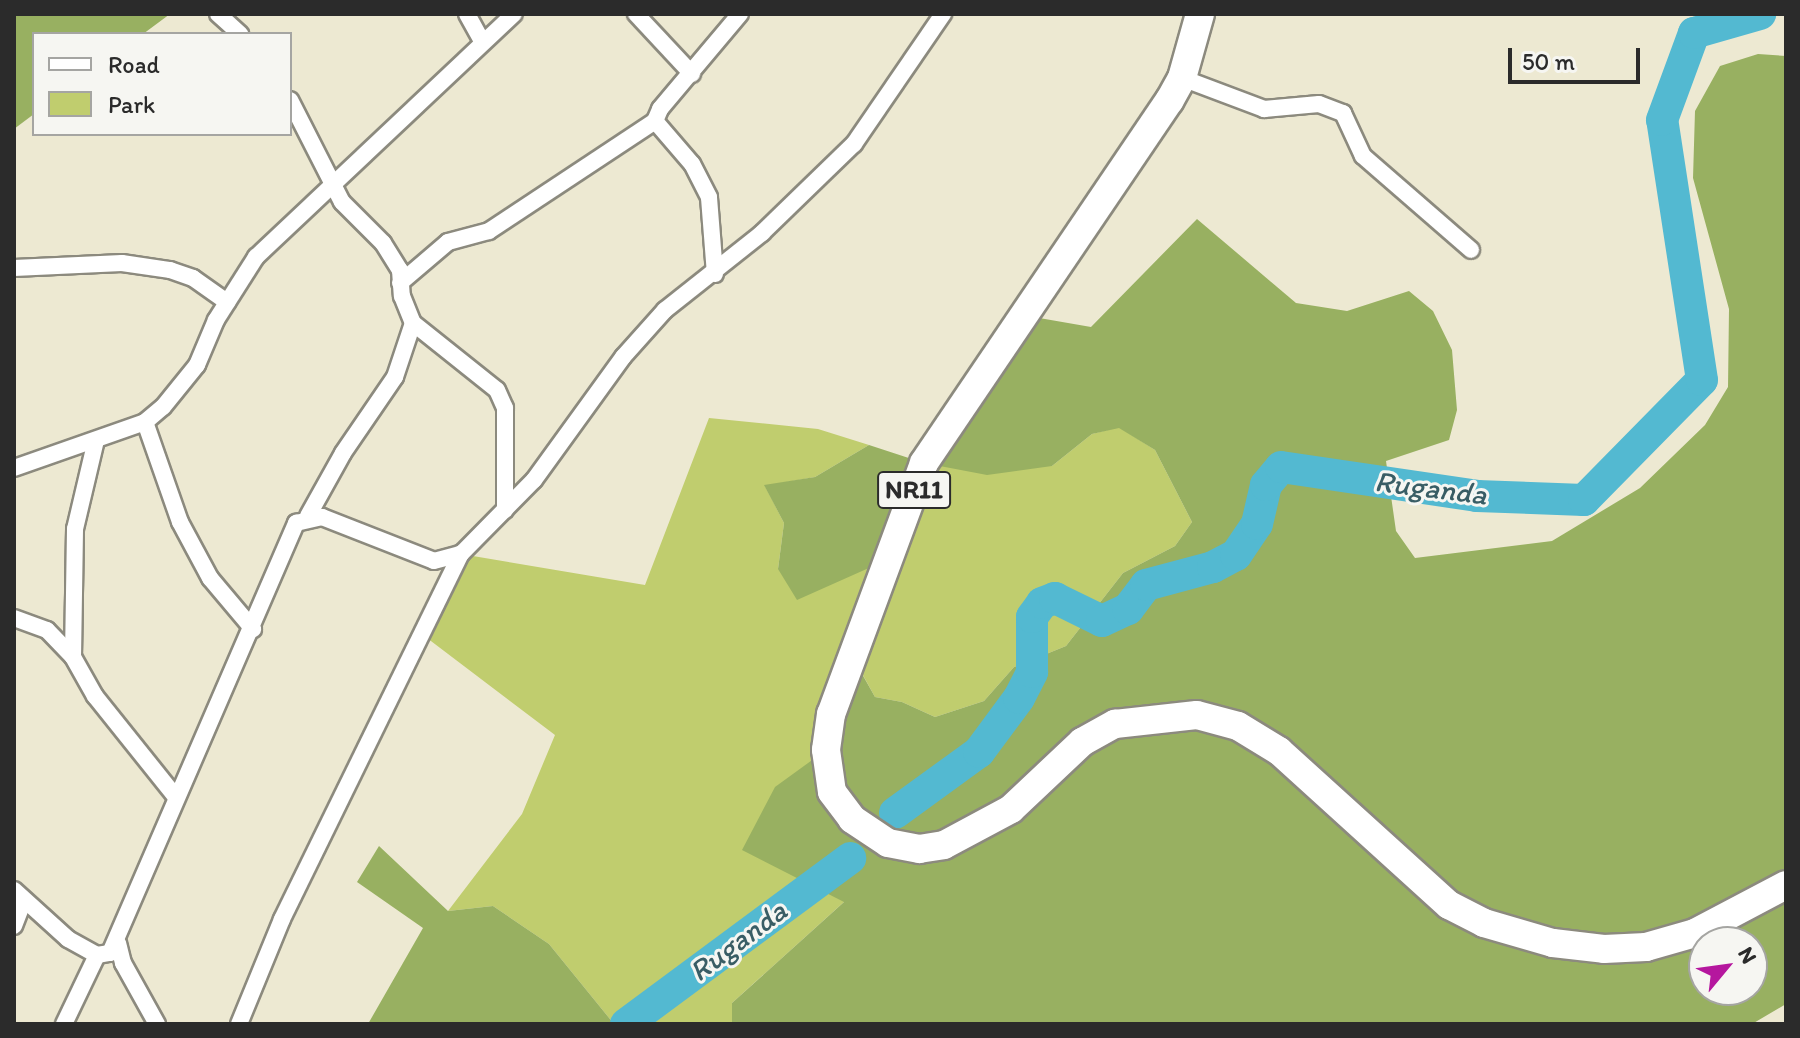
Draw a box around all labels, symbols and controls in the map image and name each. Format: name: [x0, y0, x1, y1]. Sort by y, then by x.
legend: [32, 32, 292, 136]
scale bar: [1512, 32, 1644, 82]
text: 50 m: [1522, 47, 1575, 76]
text: Road: [108, 50, 160, 79]
text: Park: [108, 90, 155, 119]
water label: Ruganda: [1373, 463, 1489, 513]
road number: NR11: [876, 468, 952, 512]
water label: Ruganda: [682, 893, 794, 989]
north arrow: [1688, 926, 1768, 1006]
text: N: [1732, 942, 1763, 968]

